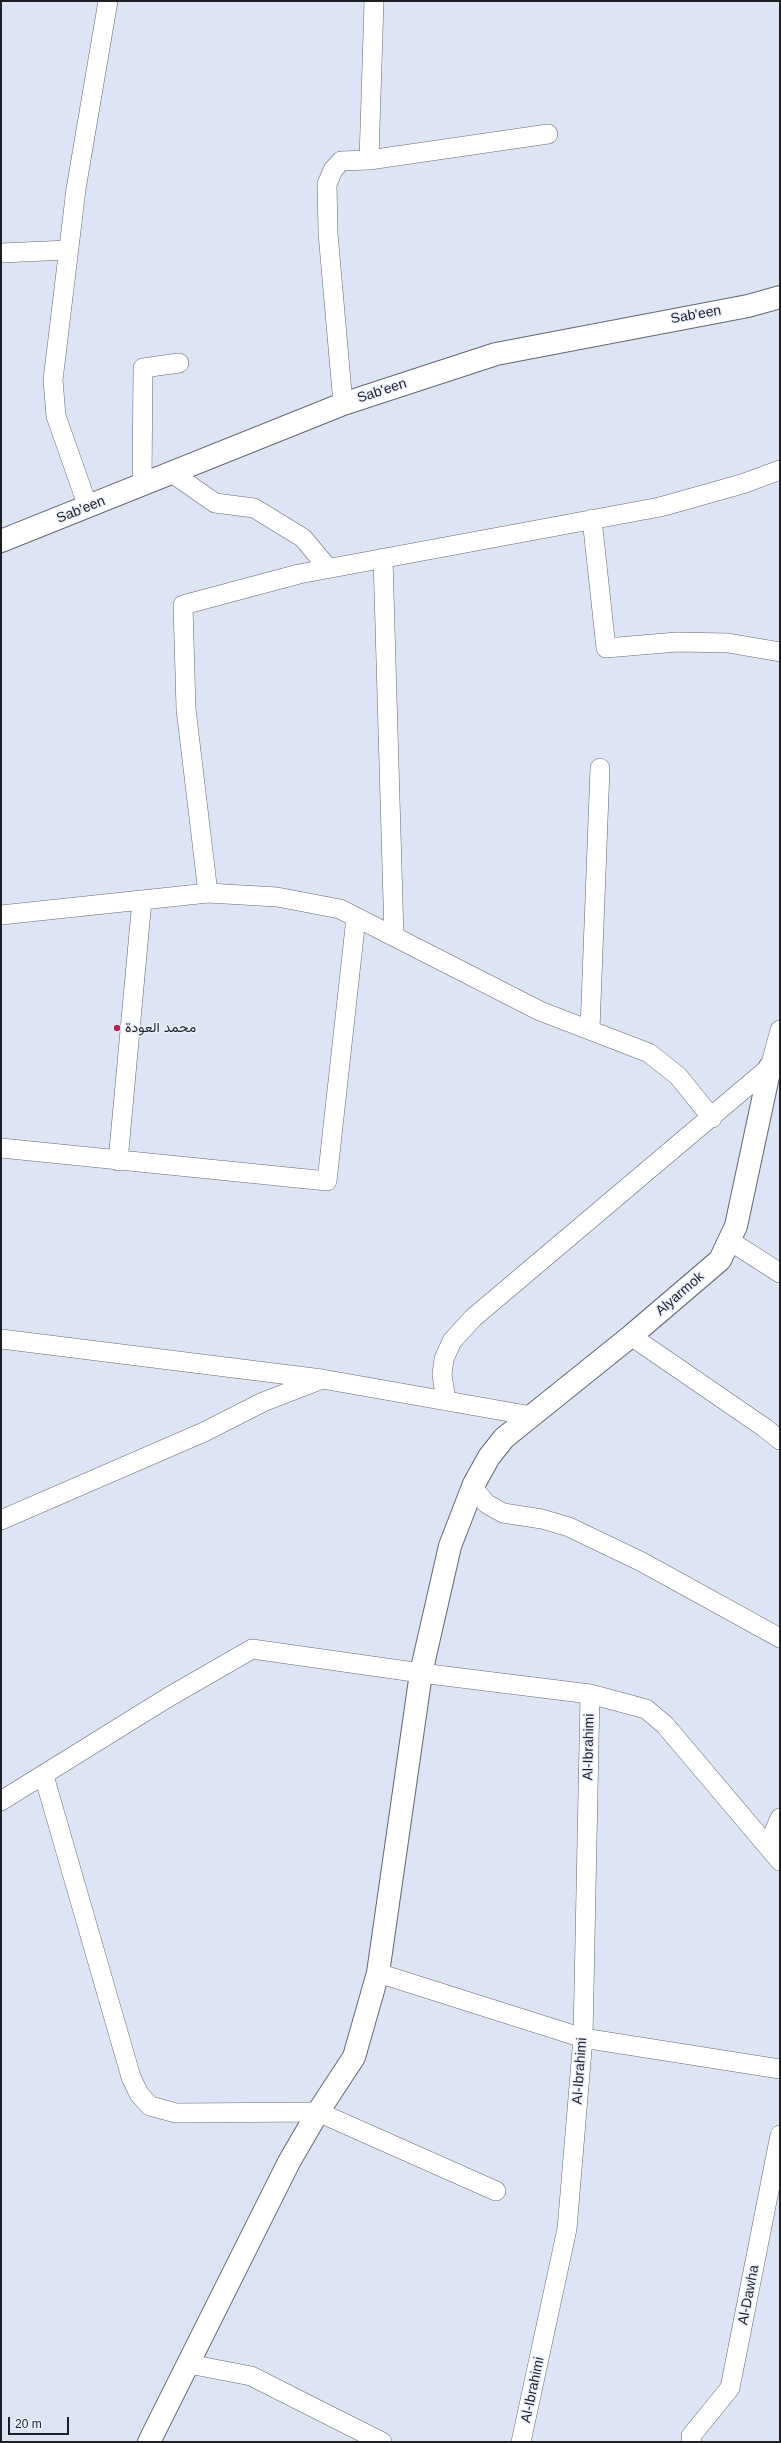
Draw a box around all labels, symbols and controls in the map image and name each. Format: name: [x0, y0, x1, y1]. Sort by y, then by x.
street label: Sab'een: [669, 302, 723, 328]
street label: Sab'een: [355, 375, 409, 407]
street label: Sab'een: [54, 493, 108, 527]
place label: محمد العودة: [125, 1020, 196, 1036]
marker: محمد العودة: [112, 1023, 122, 1033]
street label: Alyarmok: [652, 1269, 708, 1319]
street label: Al-Ibrahimi: [580, 1713, 598, 1781]
street label: Al-Ibrahimi: [569, 2037, 591, 2105]
street label: Al-Dawha: [735, 2264, 763, 2326]
street label: Al-Ibrahimi: [518, 2356, 548, 2424]
scale bar: [10, 2409, 71, 2435]
text: 20 m: [15, 2417, 42, 2431]

